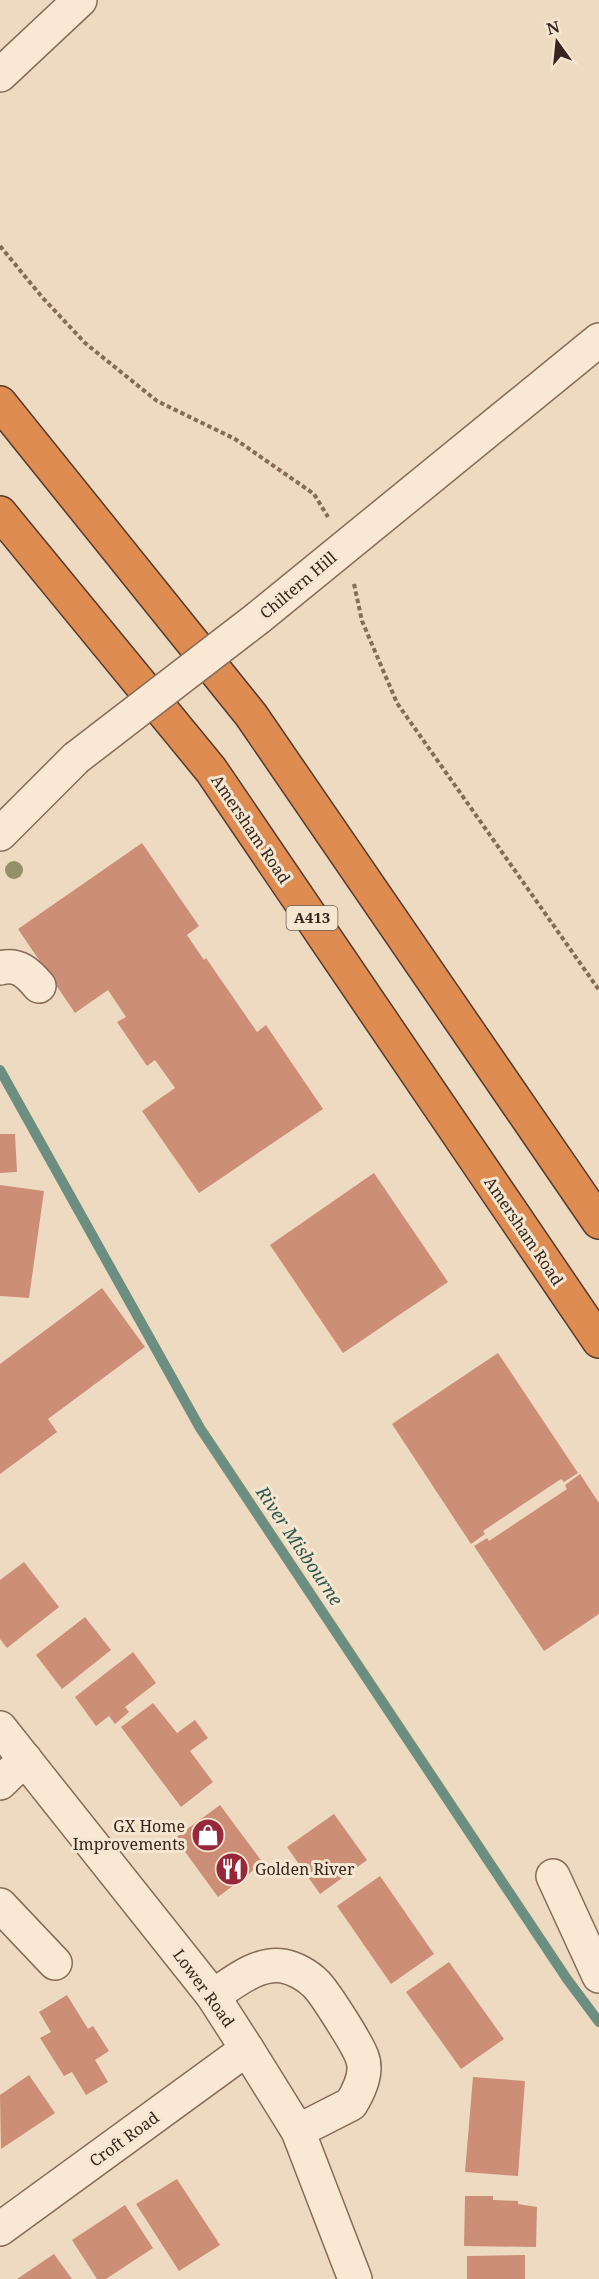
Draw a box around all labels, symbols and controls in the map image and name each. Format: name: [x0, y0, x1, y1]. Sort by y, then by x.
north arrow: [527, 12, 587, 72]
text: N: [544, 15, 562, 40]
street label: Chiltern Hill: [255, 546, 341, 624]
street label: Amersham Road: [206, 770, 296, 888]
road number: A413: [286, 906, 338, 930]
street label: Amersham Road: [479, 1172, 569, 1290]
water label: River Misbourne: [250, 1480, 349, 1610]
place label: GX Home Improvements: [73, 1815, 185, 1855]
shop icon: GX Home Improvements: [190, 1817, 226, 1853]
restaurant icon: Golden River: [214, 1851, 250, 1887]
place label: Golden River: [255, 1858, 355, 1880]
street label: Lower Road: [168, 1944, 240, 2032]
street label: Croft Road: [85, 2106, 163, 2172]

